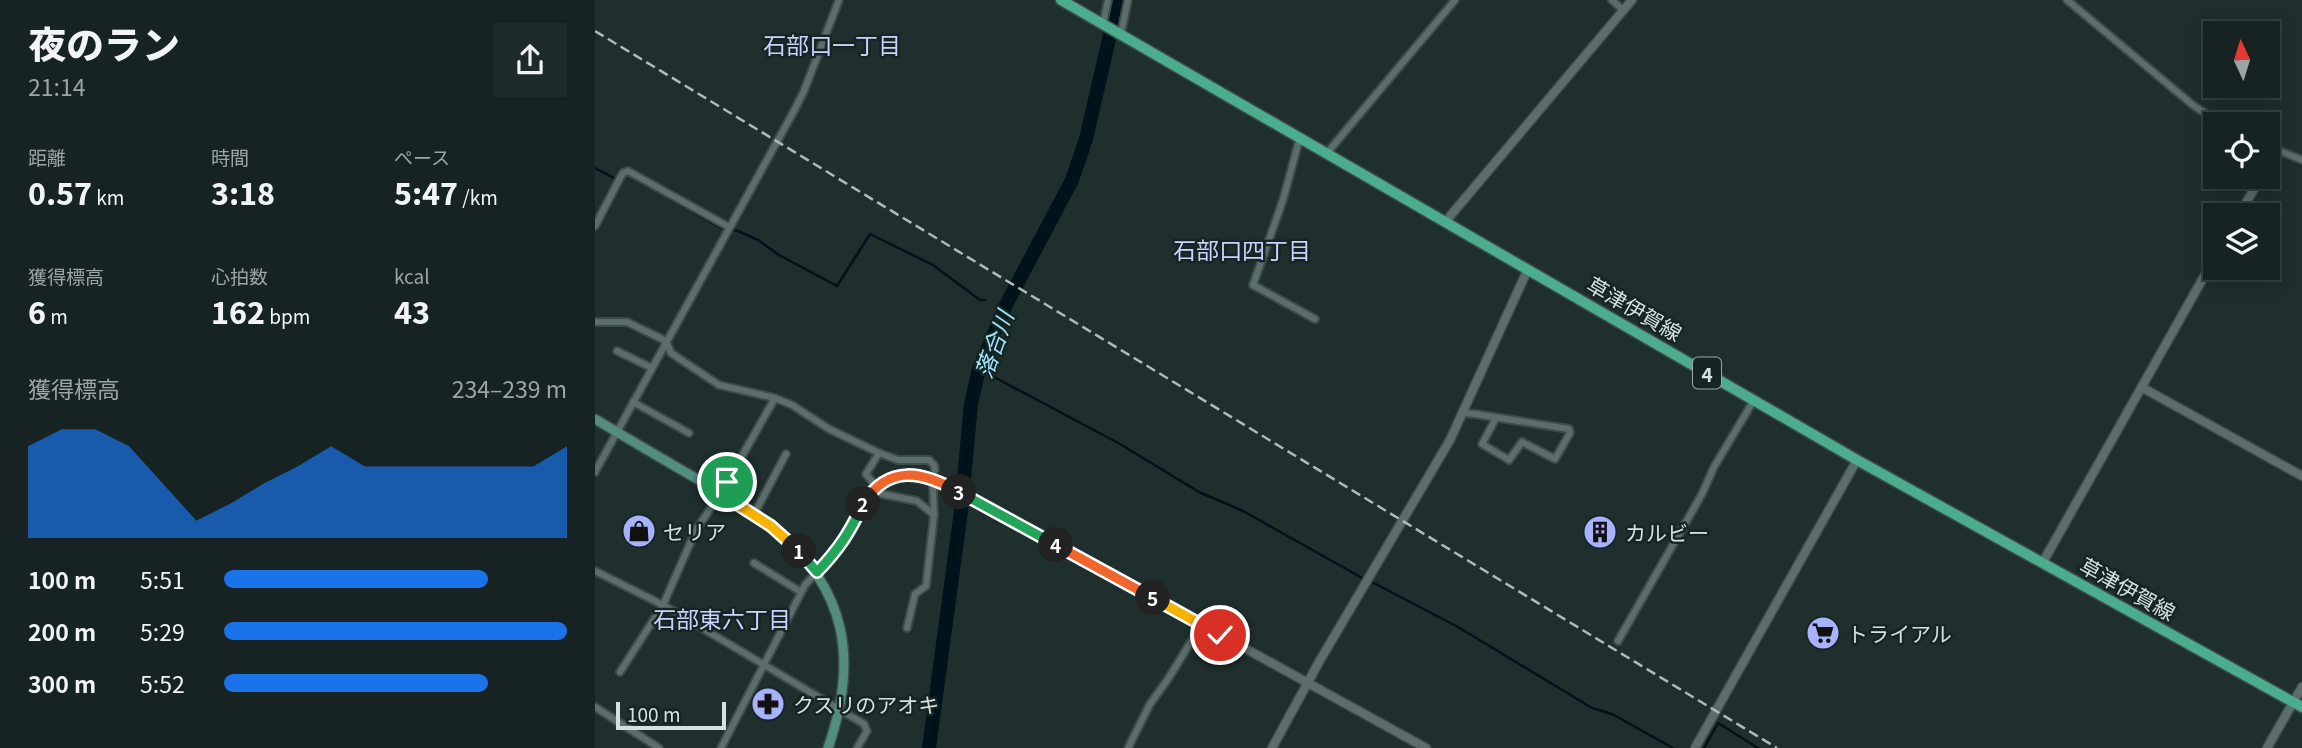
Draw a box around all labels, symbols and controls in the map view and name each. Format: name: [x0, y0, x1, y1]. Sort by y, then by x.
text: 夜のラン: [28, 15, 180, 70]
north arrow: [2203, 21, 2280, 98]
map controls: [2203, 21, 2280, 280]
button: share: [493, 23, 567, 97]
district label: 石部口一丁目: [763, 27, 901, 61]
text: 21:14: [28, 69, 85, 103]
button: locate: [2203, 112, 2280, 189]
text: 距離: [28, 143, 66, 170]
text: 時間: [211, 143, 249, 170]
text: ペース: [394, 143, 450, 170]
text: 0.57: [28, 170, 92, 214]
text: 3:18: [211, 170, 275, 214]
text: 5:47: [394, 170, 458, 214]
text: km: [92, 183, 124, 210]
text: /km: [458, 183, 498, 210]
button: layers: [2203, 203, 2280, 280]
district label: 石部口四丁目: [1173, 232, 1311, 266]
text: 獲得標高: [28, 262, 104, 289]
text: 心拍数: [211, 262, 268, 289]
text: kcal: [394, 262, 430, 289]
street label: 草津伊賀線: [1582, 269, 1688, 347]
text: 6: [28, 289, 46, 333]
text: 162: [211, 289, 265, 333]
text: 43: [394, 289, 430, 333]
text: m: [46, 302, 68, 329]
text: bpm: [265, 302, 310, 329]
water label: 落合川: [965, 303, 1022, 382]
road number: 4: [1693, 358, 1721, 388]
text: 獲得標高: [28, 371, 120, 405]
text: 234–239 m: [452, 371, 567, 405]
pin: [697, 452, 757, 512]
icon: arrive: [708, 463, 746, 501]
pin: 3: [941, 475, 977, 510]
text: 3: [953, 478, 964, 505]
pin: 2: [845, 486, 881, 522]
text: 2: [857, 490, 868, 517]
shop icon: セリア: [620, 512, 658, 550]
building icon: カルビー: [1581, 513, 1619, 551]
place label: セリア: [663, 516, 726, 546]
place label: カルビー: [1625, 517, 1709, 547]
pin: 4: [1039, 528, 1073, 562]
text: 4: [1050, 531, 1061, 558]
pin: 1: [781, 534, 817, 568]
text: 1: [793, 537, 804, 564]
street label: 草津伊賀線: [2075, 549, 2181, 627]
text: 100 m: [28, 562, 96, 596]
text: 5:51: [140, 562, 185, 596]
pin: 5: [1135, 580, 1171, 616]
text: 5: [1147, 584, 1158, 611]
district label: 石部東六丁目: [653, 601, 791, 635]
pin: [1190, 605, 1250, 665]
text: 200 m: [28, 614, 96, 648]
text: 5:29: [140, 614, 185, 648]
supermarket icon: トライアル: [1804, 614, 1842, 652]
icon: check: [1201, 616, 1239, 654]
place label: トライアル: [1847, 618, 1952, 648]
text: 300 m: [28, 666, 96, 700]
text: 5:52: [140, 666, 185, 700]
pharmacy icon: クスリのアオキ: [749, 685, 787, 723]
place label: クスリのアオキ: [793, 689, 939, 719]
scale bar: [616, 699, 726, 731]
text: 100 m: [627, 700, 681, 727]

